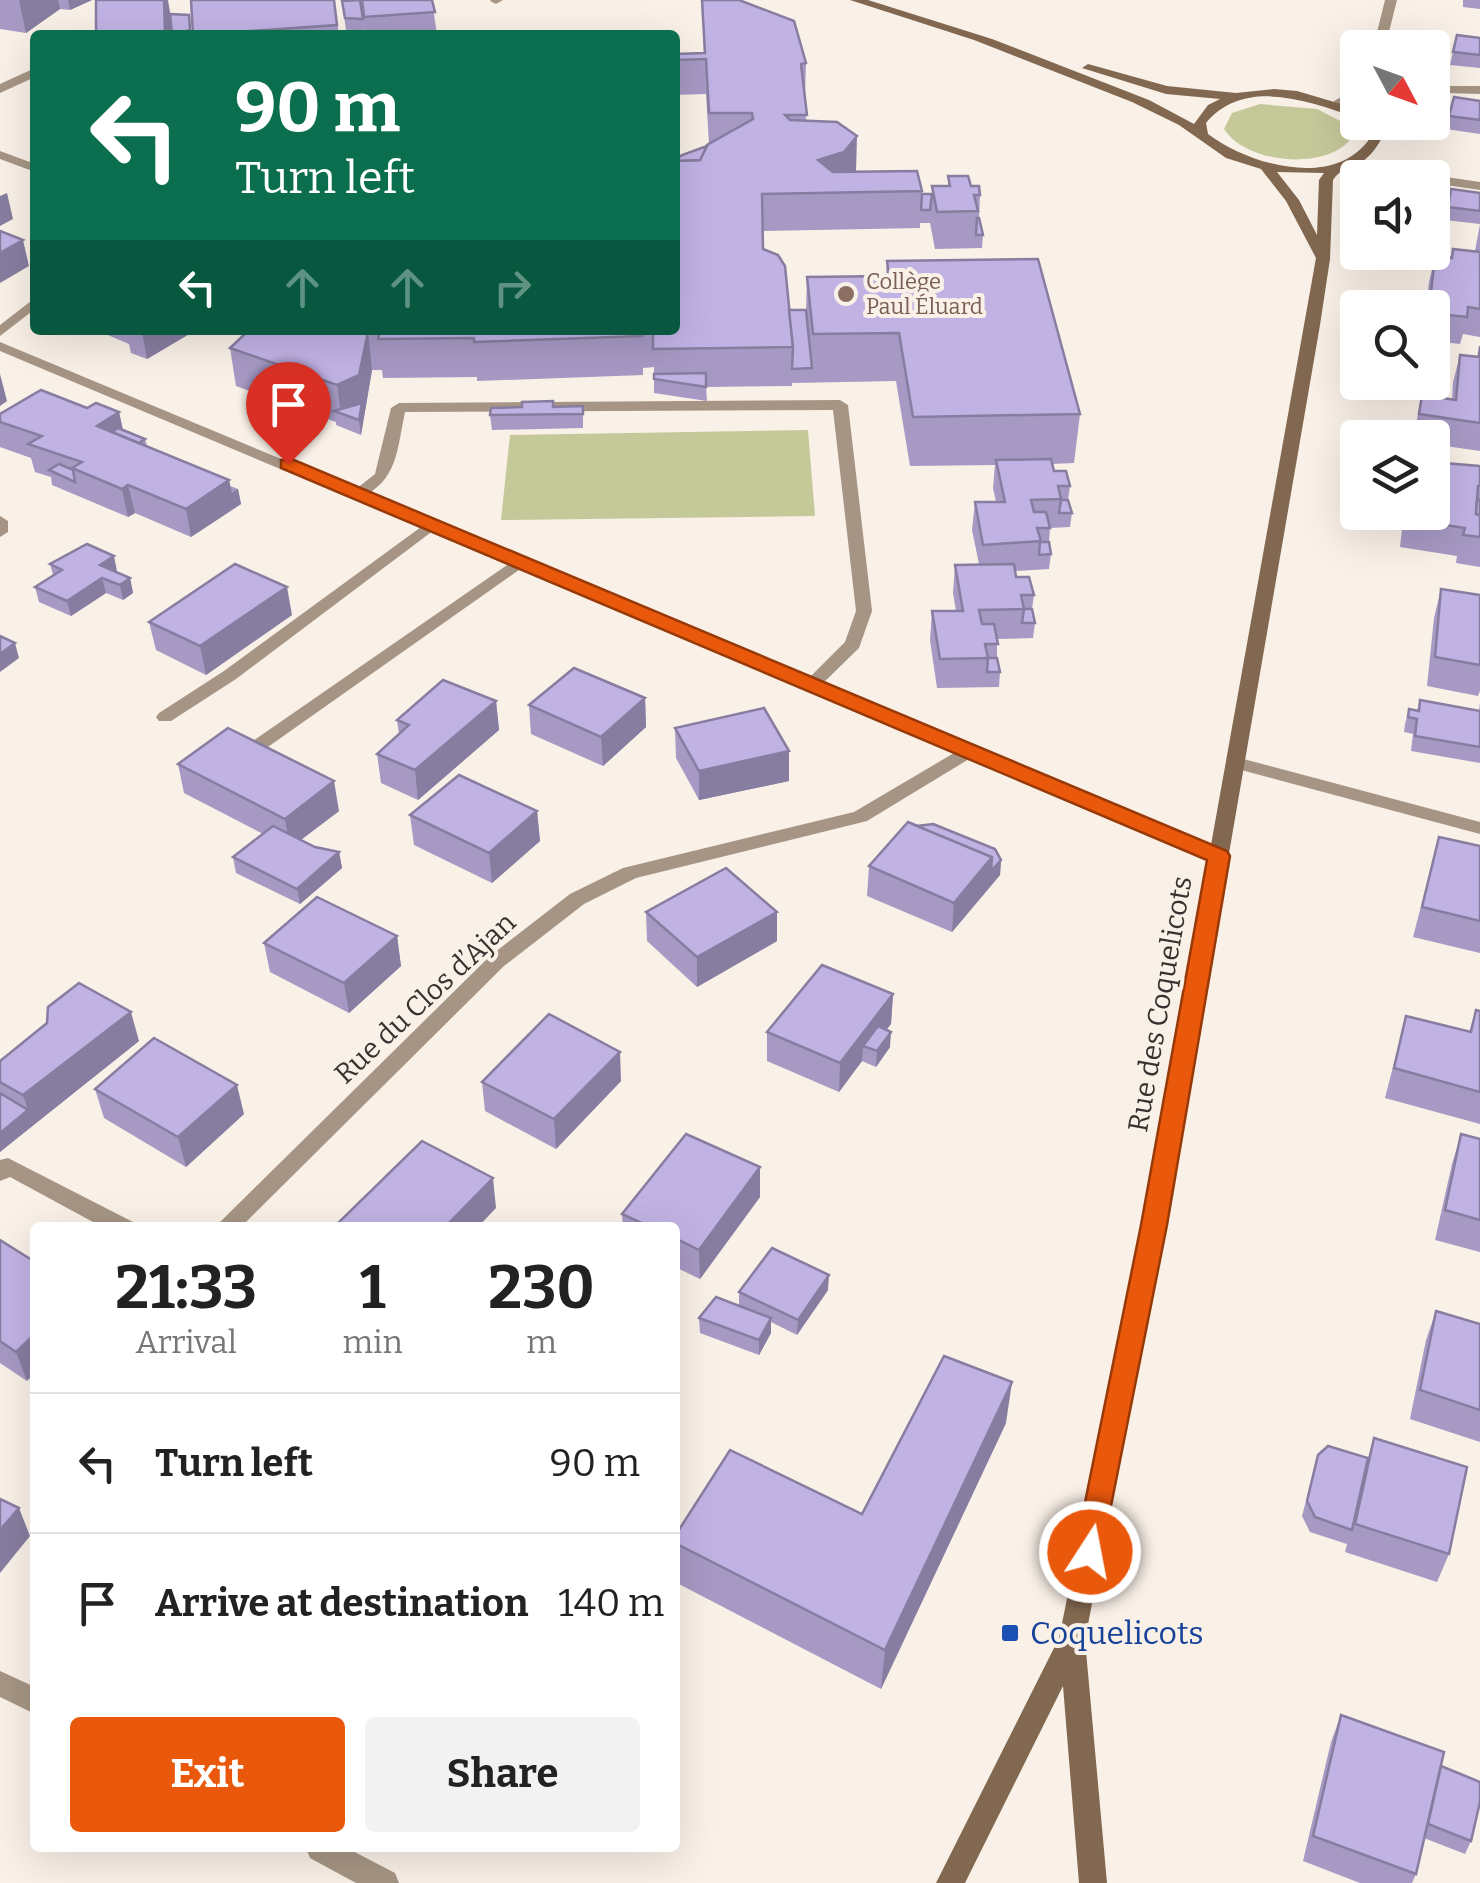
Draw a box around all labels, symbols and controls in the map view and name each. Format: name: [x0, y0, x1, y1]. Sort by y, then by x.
north arrow: [1340, 30, 1450, 140]
map controls: [1340, 30, 1450, 530]
text: 90 m: [235, 66, 400, 150]
icon: left: [70, 70, 200, 200]
text: Turn left: [235, 151, 415, 205]
button: sound: [1340, 160, 1450, 270]
icon: left: [170, 260, 225, 315]
icon: ahead: [275, 260, 330, 315]
icon: ahead: [380, 260, 435, 315]
icon: right: [485, 260, 540, 315]
place label: Collège Paul Éluard: [866, 268, 983, 320]
marker: Collège Paul Éluard: [835, 283, 857, 305]
button: search: [1340, 290, 1450, 400]
pin: [246, 362, 331, 465]
icon: arrive: [261, 377, 316, 432]
button: layers: [1340, 420, 1450, 530]
street label: Rue des Coquelicots: [1121, 874, 1199, 1134]
street label: Rue du Clos d’Ajan: [328, 906, 522, 1090]
text: 21:33: [115, 1252, 257, 1324]
text: 1: [360, 1252, 386, 1324]
text: 230: [488, 1252, 595, 1324]
text: Arrival: [136, 1323, 237, 1361]
text: min: [343, 1323, 403, 1361]
text: m: [526, 1323, 557, 1361]
icon: left: [70, 1436, 125, 1491]
text: Turn left: [155, 1440, 313, 1486]
text: 90 m: [550, 1440, 640, 1486]
position arrow: [1038, 1500, 1142, 1604]
icon: arrive: [70, 1576, 125, 1631]
text: Arrive at destination: [155, 1580, 528, 1626]
text: 140 m: [558, 1580, 664, 1626]
place label: Coquelicots: [1030, 1614, 1204, 1652]
marker: Coquelicots: [999, 1622, 1021, 1644]
button: Exit: [70, 1717, 345, 1832]
button: Share: [365, 1717, 640, 1832]

